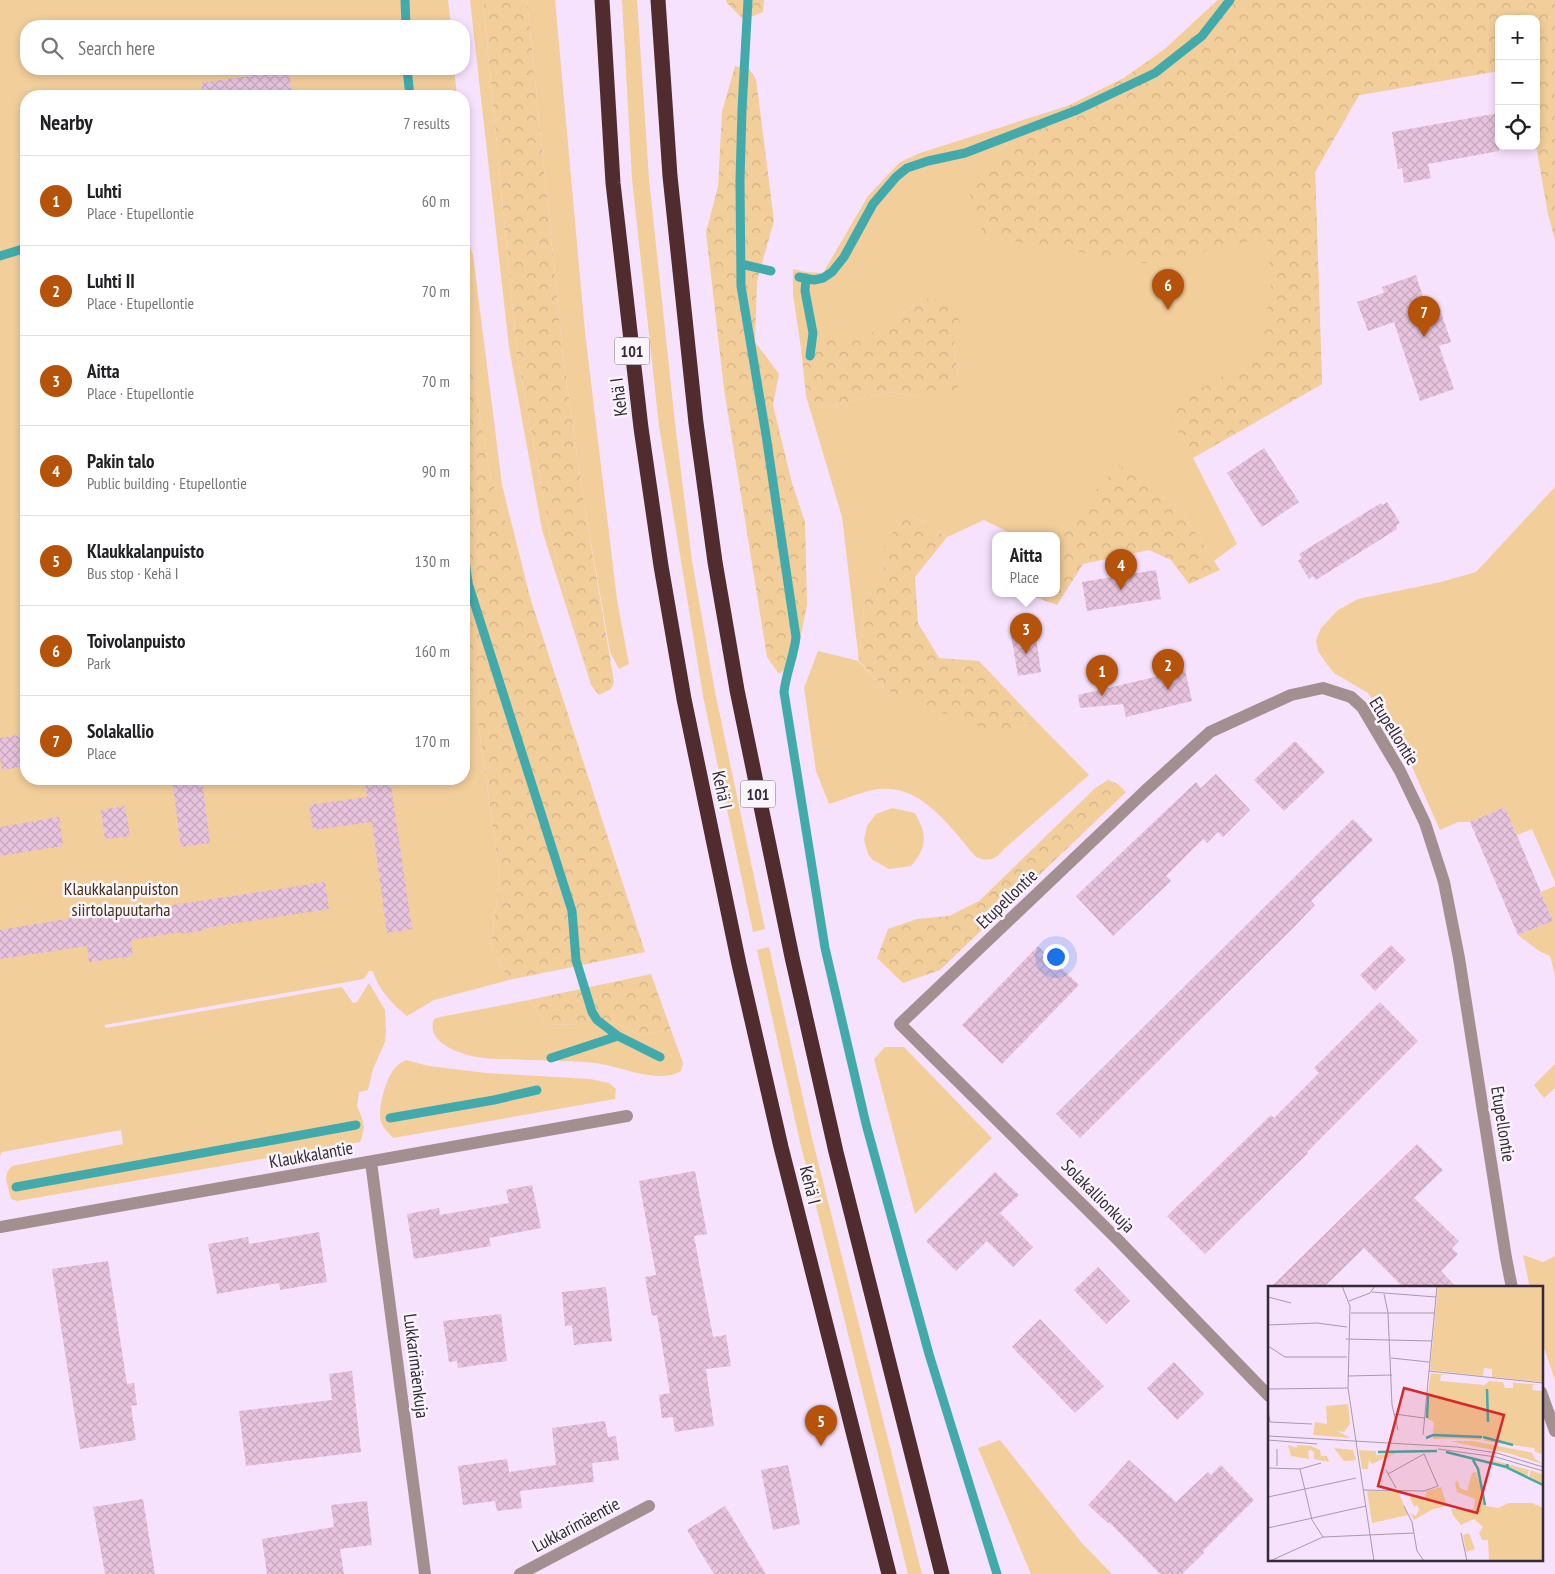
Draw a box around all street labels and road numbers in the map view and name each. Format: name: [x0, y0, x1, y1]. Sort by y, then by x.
road number: 101: [614, 338, 650, 364]
street label: Kehä I: [605, 376, 632, 418]
street label: Etupellontie: [1365, 692, 1424, 769]
street label: Kehä I: [707, 769, 738, 811]
road number: 101: [740, 781, 776, 808]
street label: Etupellontie: [971, 864, 1042, 933]
street label: Etupellontie: [1486, 1085, 1521, 1163]
street label: Klaukkalantie: [267, 1136, 355, 1173]
street label: Solakallionkuja: [1057, 1154, 1140, 1237]
street label: Kehä I: [795, 1163, 826, 1206]
street label: Lukkarimäenkuja: [399, 1312, 434, 1420]
street label: Lukkarimäentie: [528, 1492, 623, 1557]

